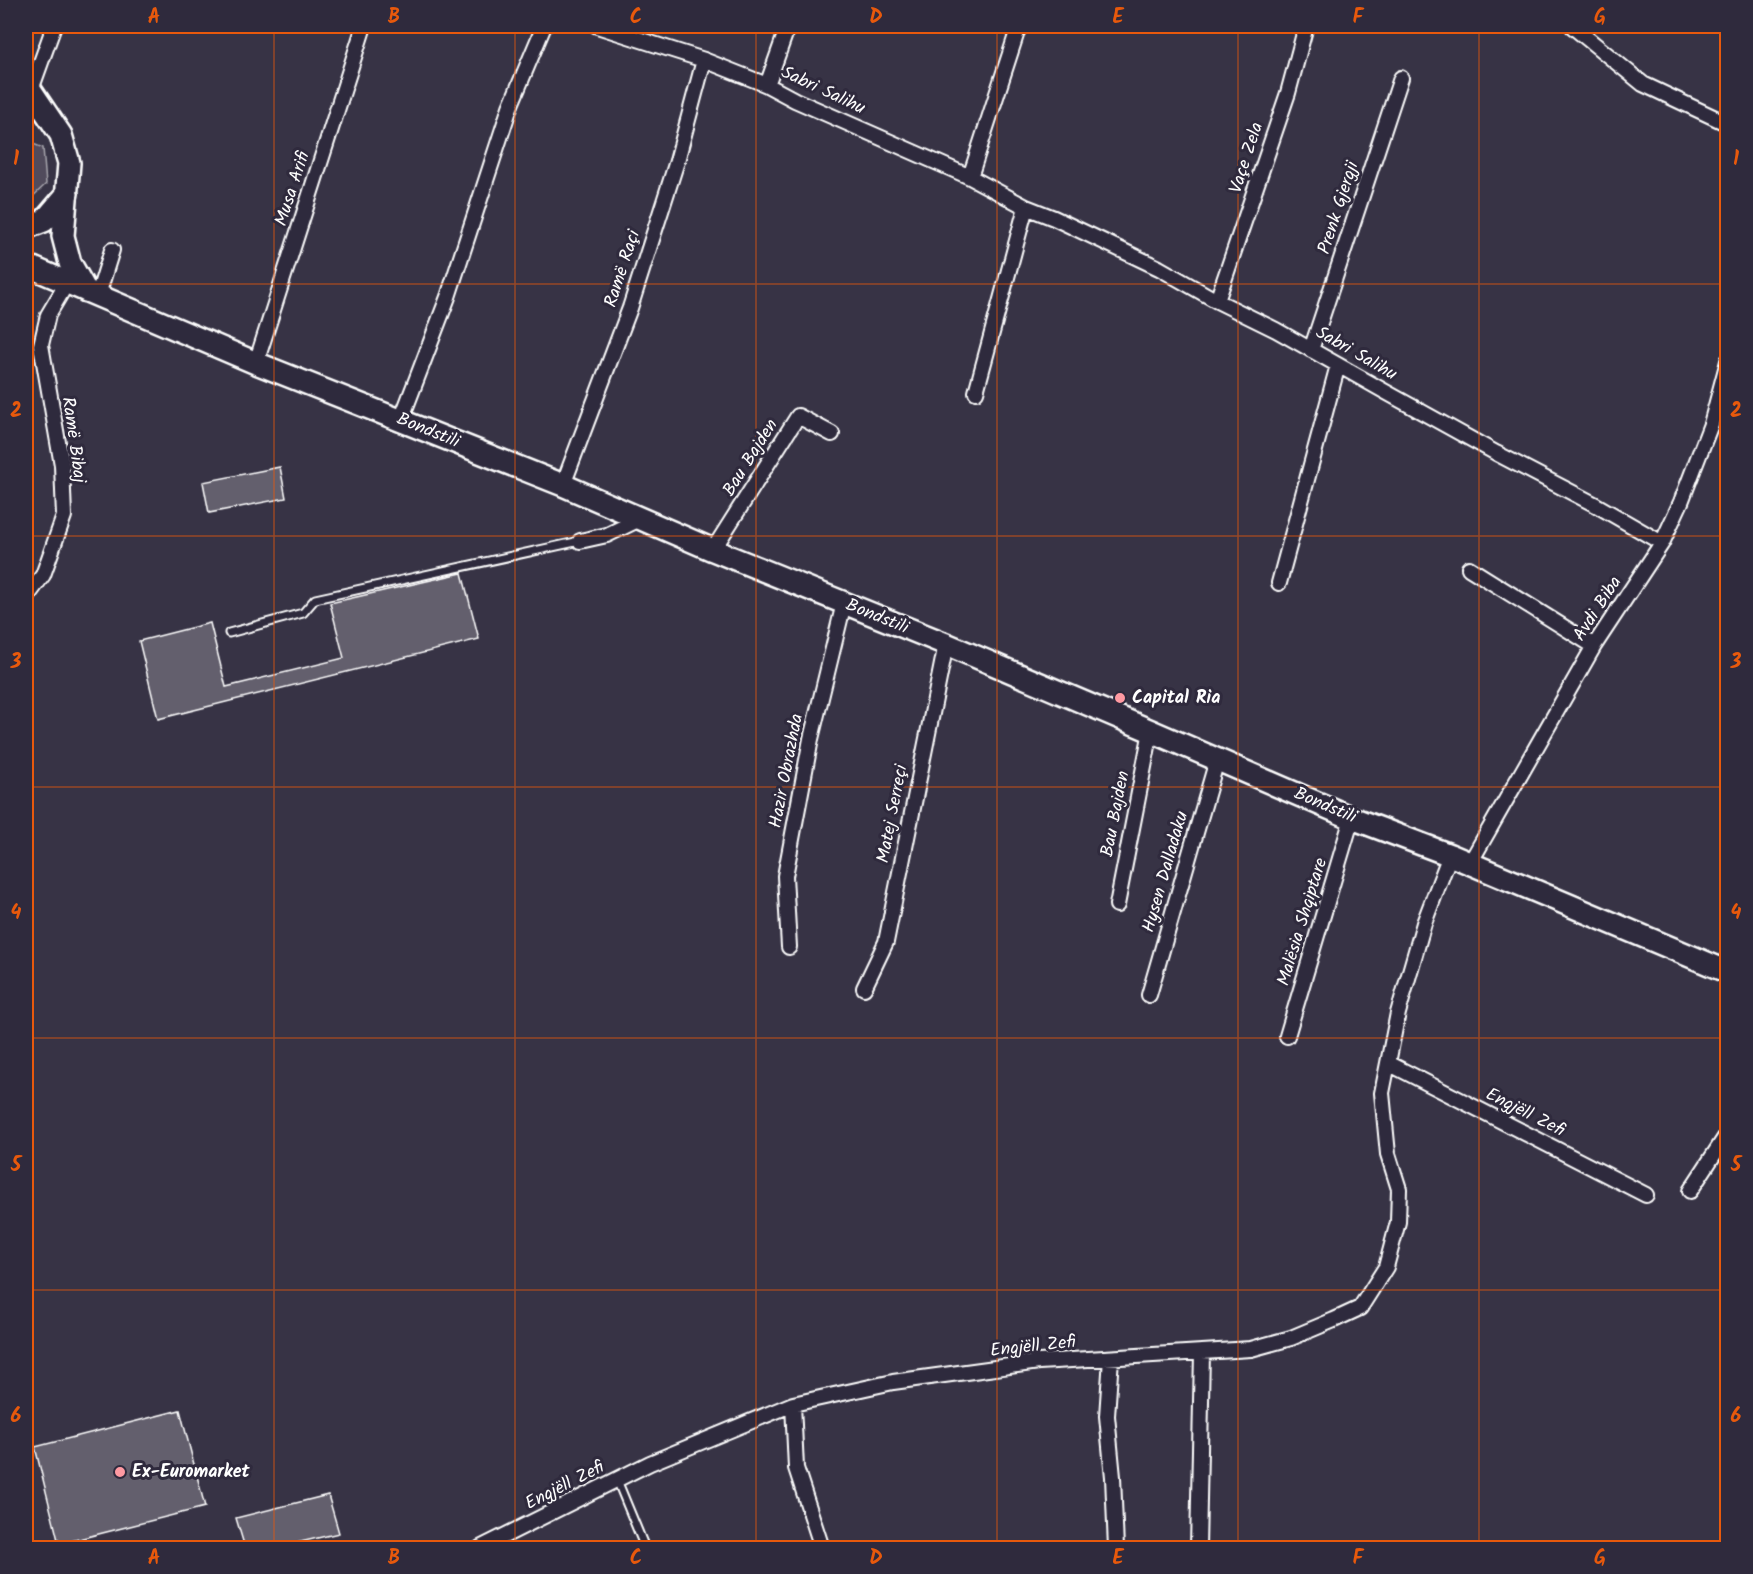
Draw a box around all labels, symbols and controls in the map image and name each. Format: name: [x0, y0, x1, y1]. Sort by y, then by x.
text: A: [148, 2, 160, 34]
text: B: [388, 2, 400, 34]
text: C: [630, 2, 642, 34]
text: D: [869, 2, 883, 34]
text: E: [1112, 2, 1124, 34]
text: F: [1353, 2, 1365, 34]
text: G: [1594, 2, 1606, 34]
street label: Sabri Salihu: [776, 59, 870, 123]
street label: Vaçe Zela: [1222, 119, 1272, 197]
text: 1: [13, 144, 19, 176]
text: 1: [1733, 144, 1739, 176]
street label: Musa Arifi: [267, 147, 319, 230]
street label: Prenk Gjergji: [1310, 157, 1368, 258]
street label: Ramë Raçi: [597, 226, 649, 311]
street label: Sabri Salihu: [1310, 319, 1402, 389]
street label: Ramë Bibaj: [53, 395, 94, 486]
text: 2: [10, 396, 22, 428]
text: 2: [1730, 396, 1742, 428]
street label: Bondstili: [392, 405, 465, 457]
street label: Bau Bajden: [716, 413, 786, 503]
street label: Avdi Biba: [1566, 571, 1630, 647]
street label: Bondstili: [841, 591, 914, 643]
text: 3: [10, 647, 22, 679]
text: 3: [1730, 647, 1742, 679]
place label: Capital Ria: [1132, 684, 1220, 713]
marker: Capital Ria: [1113, 691, 1127, 705]
street label: Hazir Obrazhda: [762, 711, 812, 831]
street label: Matej Serreçi: [869, 762, 917, 866]
street label: Bau Bajden: [1093, 769, 1139, 859]
street label: Bondstili: [1289, 780, 1362, 832]
street label: Hysen Dalladaku: [1135, 808, 1197, 936]
street label: Malësia Shqiptare: [1270, 854, 1336, 990]
text: 4: [11, 898, 22, 930]
text: 4: [1731, 898, 1742, 930]
street label: Engjëll Zefi: [1480, 1081, 1570, 1146]
text: 5: [10, 1150, 23, 1182]
text: 5: [1730, 1150, 1743, 1182]
street label: Engjëll Zefi: [989, 1328, 1078, 1366]
text: 6: [11, 1401, 22, 1433]
text: 6: [1731, 1401, 1742, 1433]
street label: Engjëll Zefi: [520, 1453, 610, 1518]
place label: Ex-Euromarket: [132, 1458, 250, 1487]
marker: Ex-Euromarket: [113, 1465, 127, 1479]
text: A: [148, 1543, 160, 1574]
text: B: [388, 1543, 400, 1574]
text: C: [630, 1543, 642, 1574]
text: D: [869, 1543, 883, 1574]
text: E: [1112, 1543, 1124, 1574]
text: F: [1353, 1543, 1365, 1574]
text: G: [1594, 1543, 1606, 1574]

